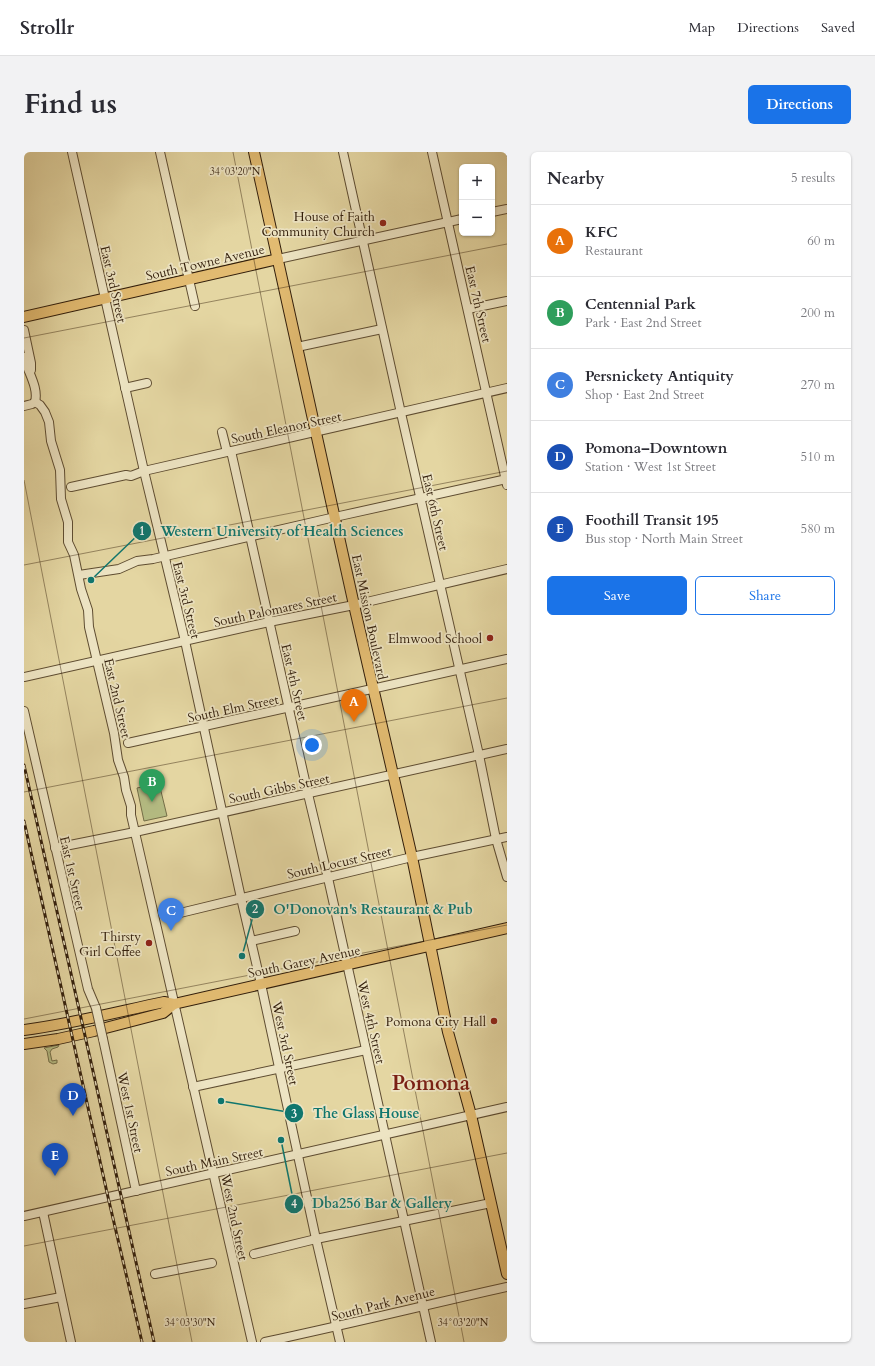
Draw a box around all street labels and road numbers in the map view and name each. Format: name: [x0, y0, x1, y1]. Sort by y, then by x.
street label: South Towne Avenue: [144, 241, 266, 285]
street label: East 3rd Street: [95, 244, 131, 325]
street label: East 7th Street: [460, 264, 496, 344]
street label: South Eleanor Street: [229, 408, 343, 448]
street label: East 6th Street: [417, 472, 453, 552]
street label: East Mission Boulevard: [347, 553, 391, 682]
street label: East 3rd Street: [168, 560, 204, 641]
street label: South Palomares Street: [212, 588, 338, 632]
street label: East 4th Street: [276, 642, 312, 722]
street label: East 2nd Street: [99, 657, 135, 740]
street label: South Elm Street: [186, 691, 280, 727]
street label: South Gibbs Street: [227, 770, 331, 808]
street label: East 1st Street: [55, 834, 89, 912]
street label: South Locust Street: [285, 842, 393, 884]
street label: South Garey Avenue: [246, 941, 362, 983]
street label: West 4th Street: [352, 978, 389, 1066]
street label: West 3rd Street: [267, 999, 303, 1087]
street label: West 1st Street: [112, 1069, 147, 1154]
street label: South Main Street: [164, 1143, 265, 1181]
street label: West 2nd Street: [216, 1171, 252, 1262]
street label: South Park Avenue: [330, 1282, 437, 1326]

